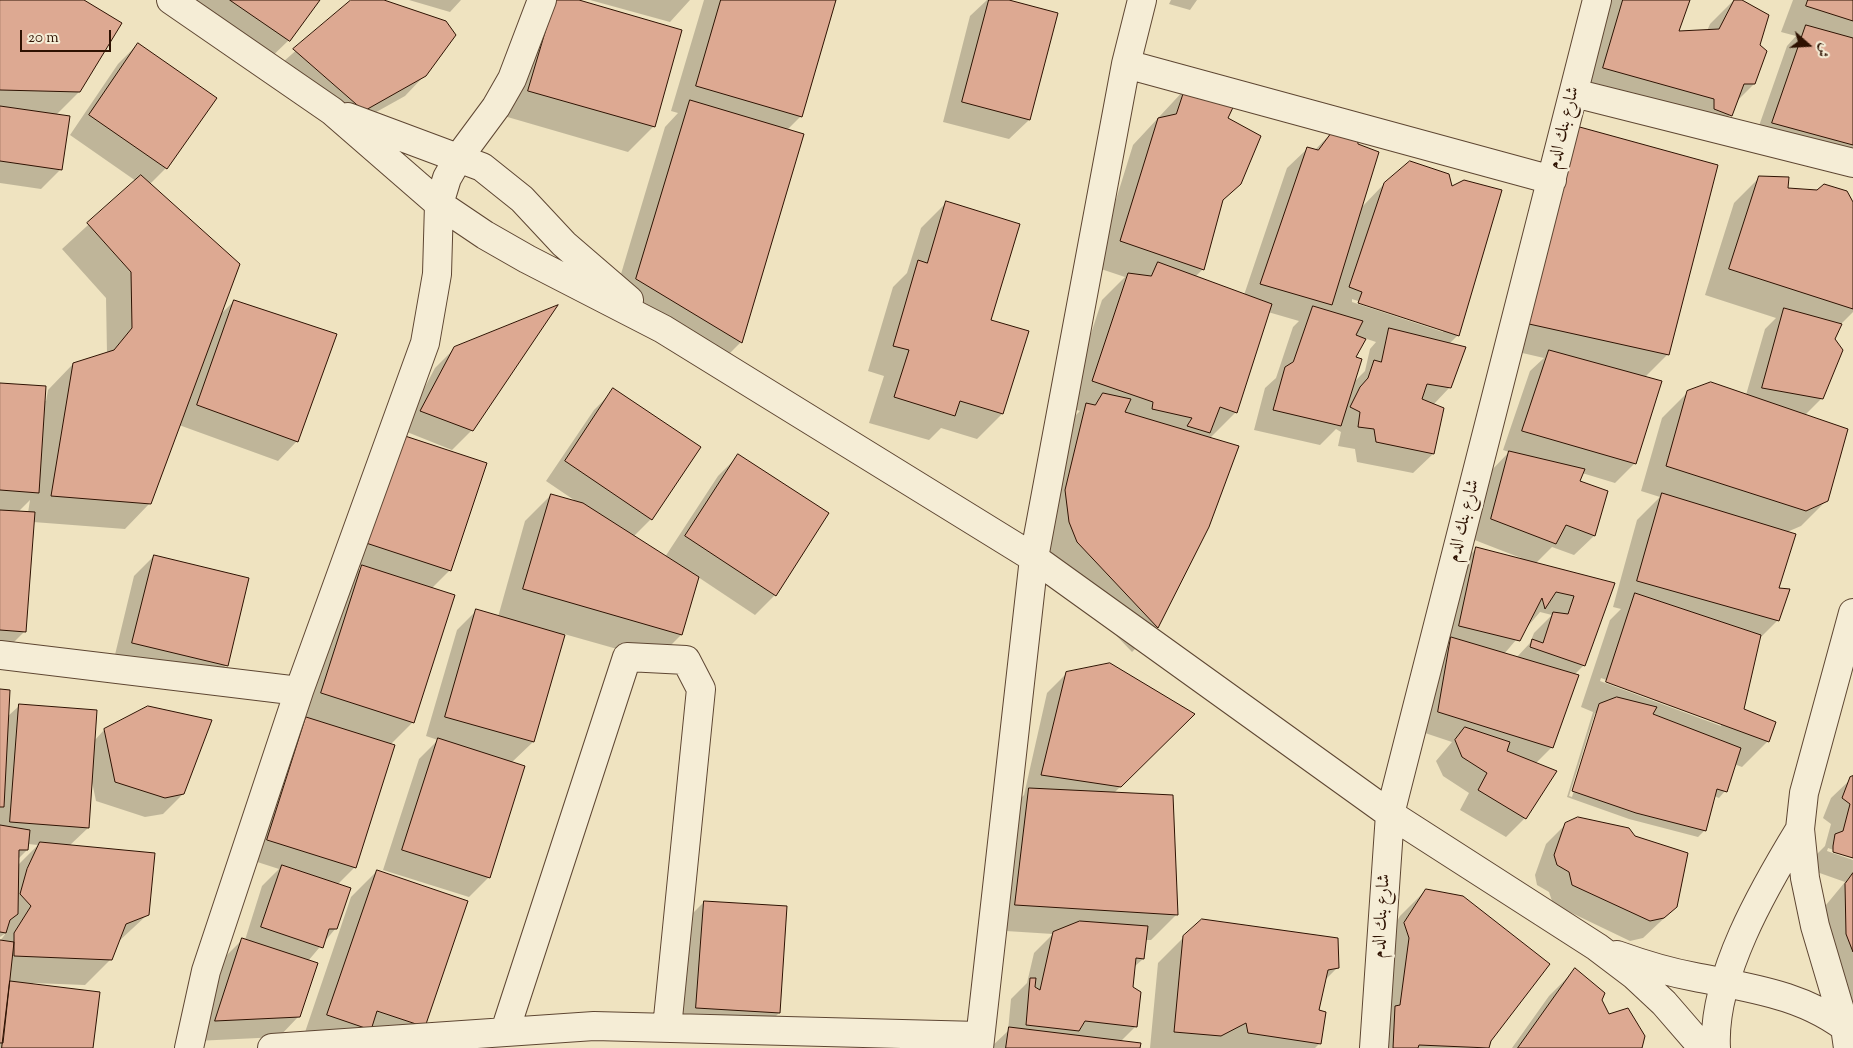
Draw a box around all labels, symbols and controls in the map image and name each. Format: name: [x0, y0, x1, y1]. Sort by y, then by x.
scale bar: [22, 20, 114, 52]
north arrow: [1783, 20, 1833, 70]
text: 20 m: [28, 28, 59, 49]
text: ش: [1810, 40, 1834, 60]
street label: شارع بنك الدم: [1544, 84, 1586, 172]
street label: شارع بنك الدم: [1444, 477, 1486, 565]
street label: شارع بنك الدم: [1369, 873, 1397, 959]

